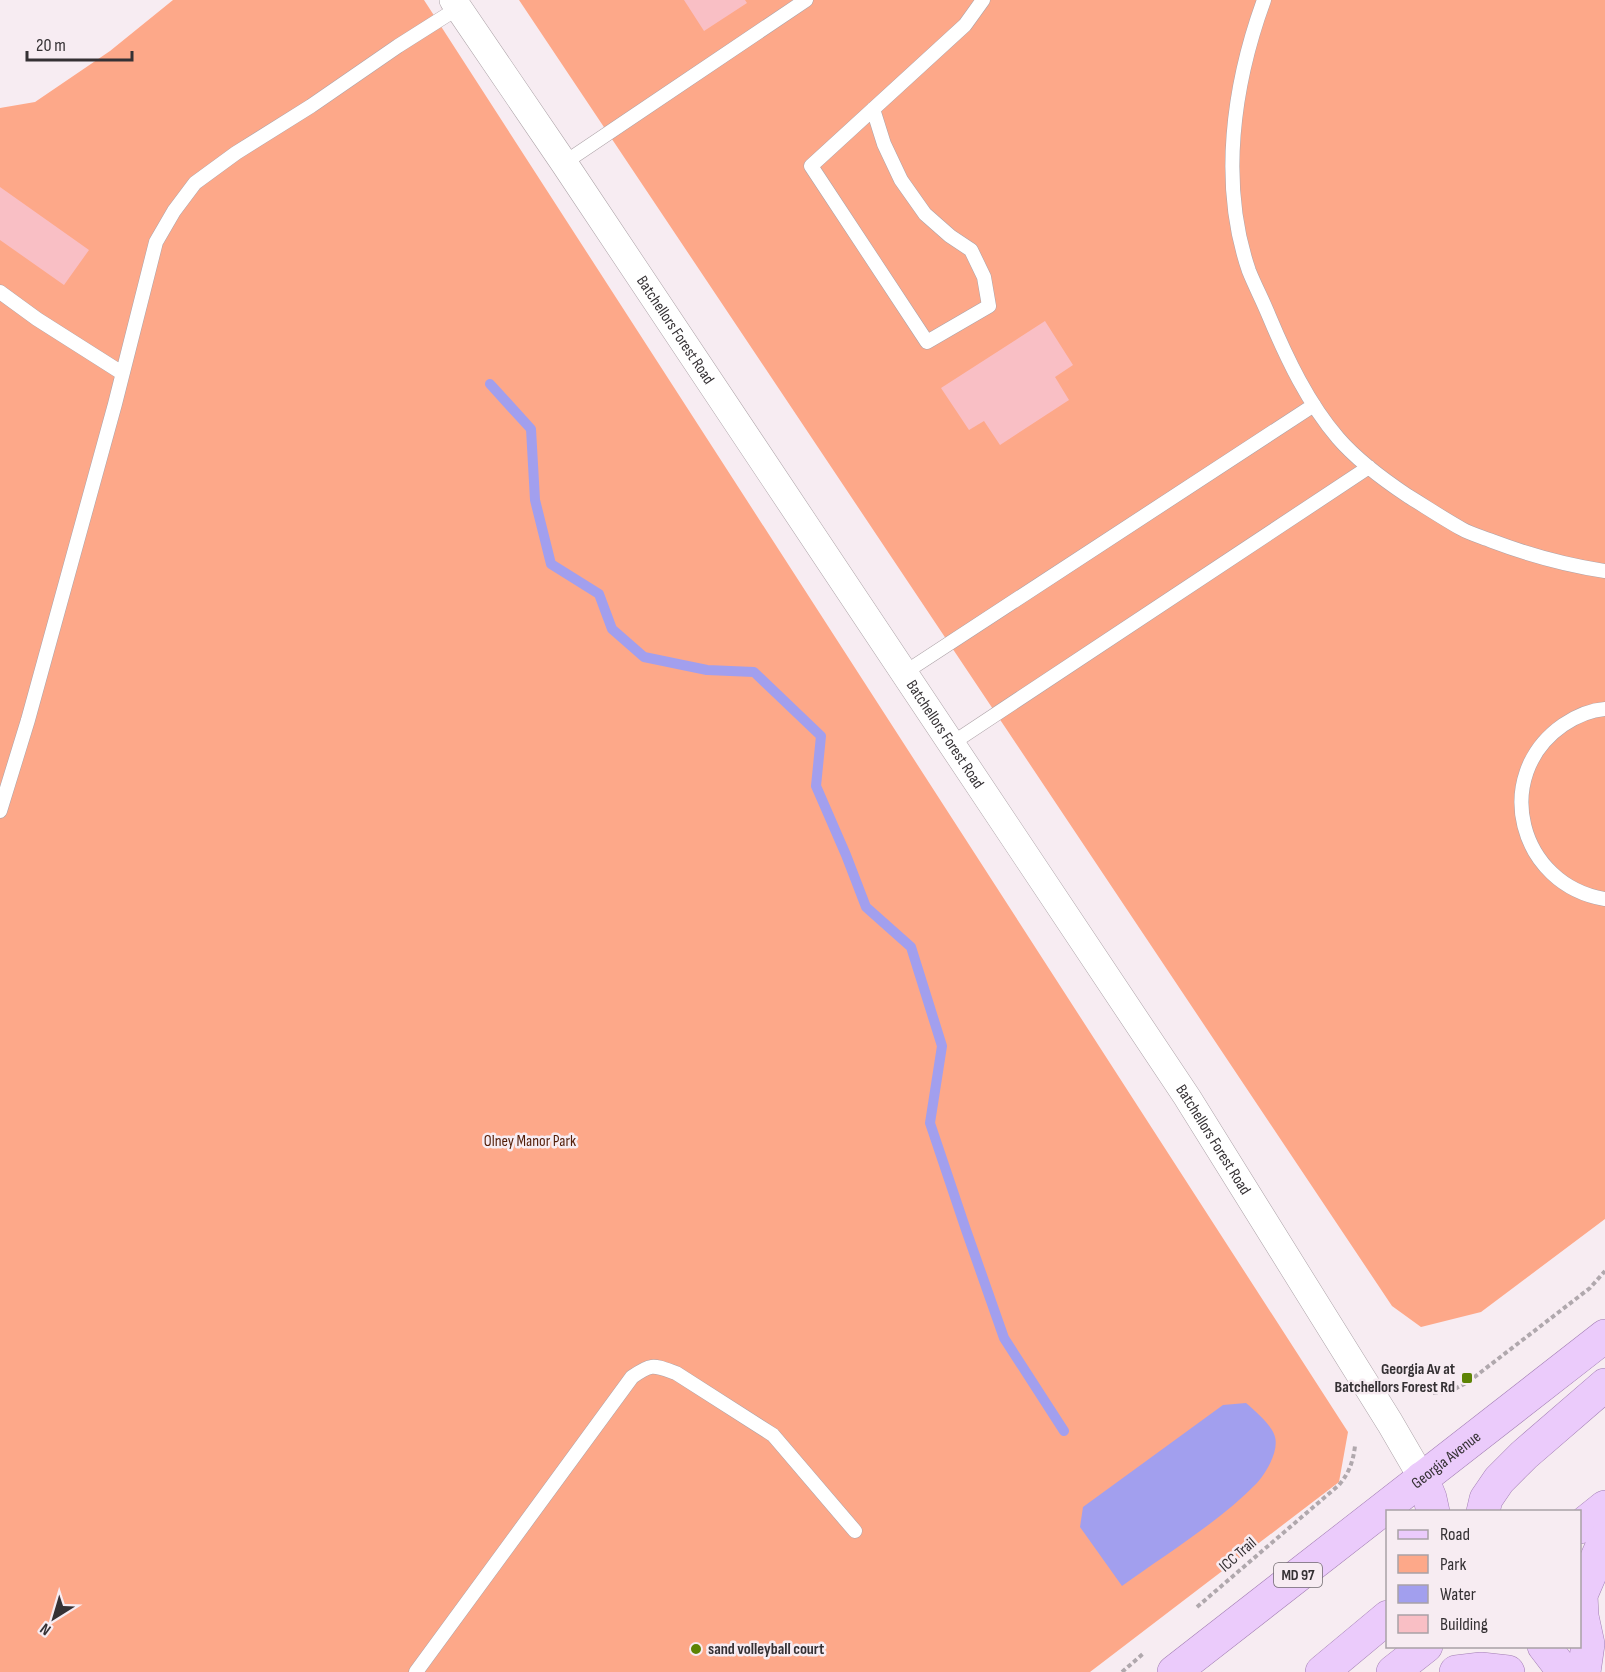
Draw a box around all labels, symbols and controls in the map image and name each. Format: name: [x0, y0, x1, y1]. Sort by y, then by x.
scale bar: [27, 24, 132, 62]
text: 20 m: [36, 35, 66, 56]
street label: Batchellors Forest Road: [632, 272, 718, 388]
street label: Batchellors Forest Road: [902, 677, 988, 792]
street label: Batchellors Forest Road: [1172, 1081, 1255, 1198]
park label: Olney Manor Park: [484, 1132, 576, 1151]
place label: Georgia Av at Batchellors Forest Rd: [1334, 1360, 1455, 1397]
marker: Georgia Av at Batchellors Forest Rd: [1460, 1371, 1474, 1385]
street label: Georgia Avenue: [1408, 1427, 1484, 1493]
legend: [1386, 1510, 1581, 1648]
text: Road: [1440, 1524, 1470, 1545]
street label: ICC Trail: [1216, 1534, 1260, 1576]
text: Park: [1440, 1554, 1466, 1575]
road number: MD 97: [1274, 1563, 1322, 1587]
text: Water: [1440, 1584, 1476, 1605]
north arrow: [24, 1588, 84, 1648]
text: Building: [1440, 1614, 1488, 1635]
text: N: [37, 1619, 55, 1639]
place label: sand volleyball court: [708, 1640, 824, 1659]
marker: sand volleyball court: [689, 1642, 703, 1656]

